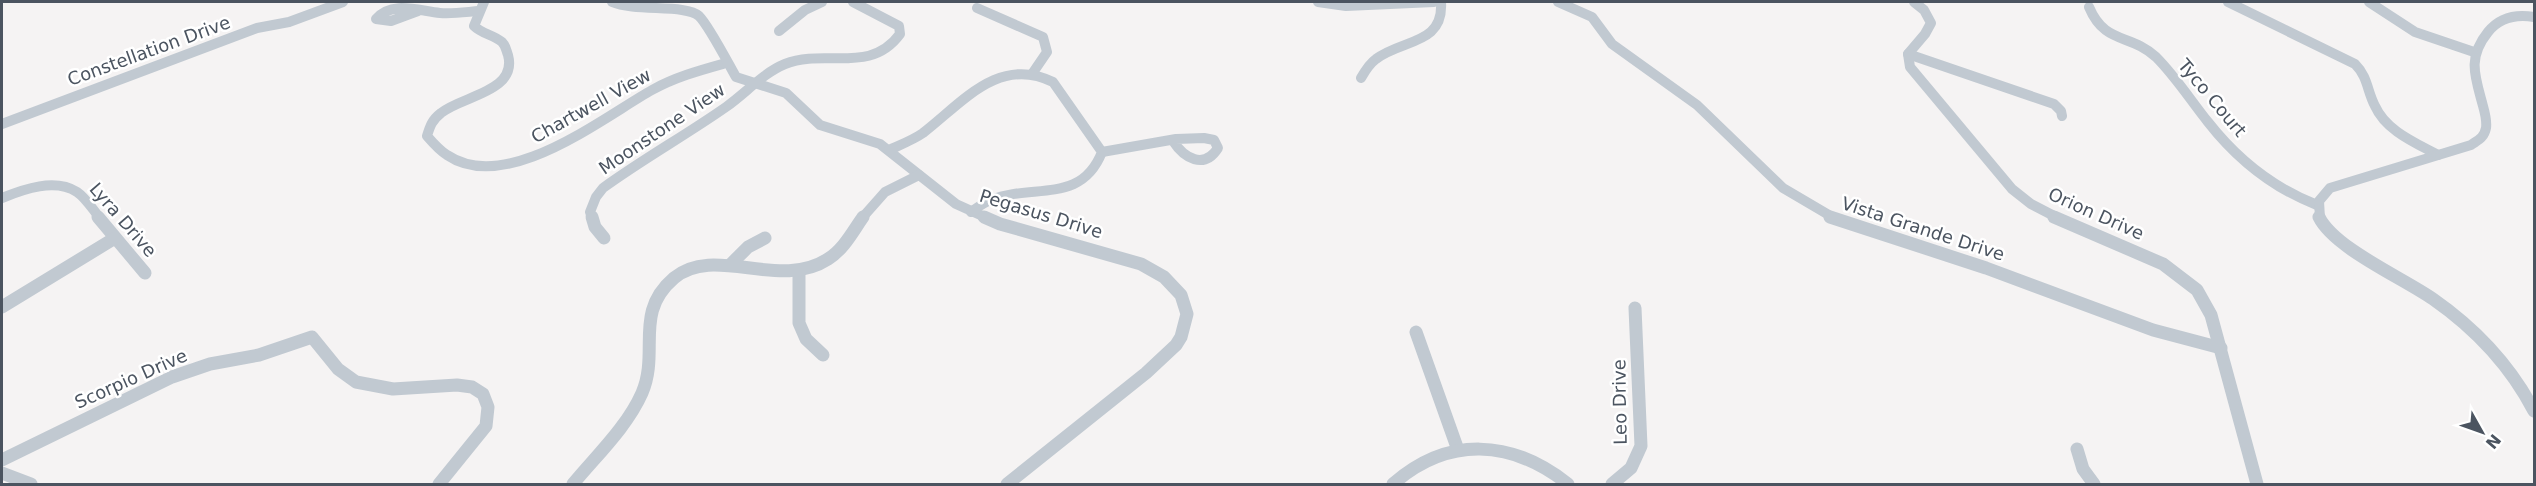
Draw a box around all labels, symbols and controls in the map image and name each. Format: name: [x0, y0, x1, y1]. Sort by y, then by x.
street label: Constellation Drive: [65, 11, 233, 90]
street label: Tyco Court: [2173, 54, 2251, 141]
street label: Chartwell View: [527, 64, 654, 147]
street label: Moonstone View: [595, 79, 729, 178]
street label: Lyra Drive: [86, 178, 161, 261]
street label: Orion Drive: [2045, 183, 2147, 244]
street label: Pegasus Drive: [977, 185, 1105, 242]
street label: Vista Grande Drive: [1839, 192, 2007, 265]
street label: Scorpio Drive: [71, 344, 190, 413]
street label: Leo Drive: [1608, 359, 1631, 445]
north arrow: [2452, 402, 2512, 462]
text: N: [2482, 430, 2505, 453]

